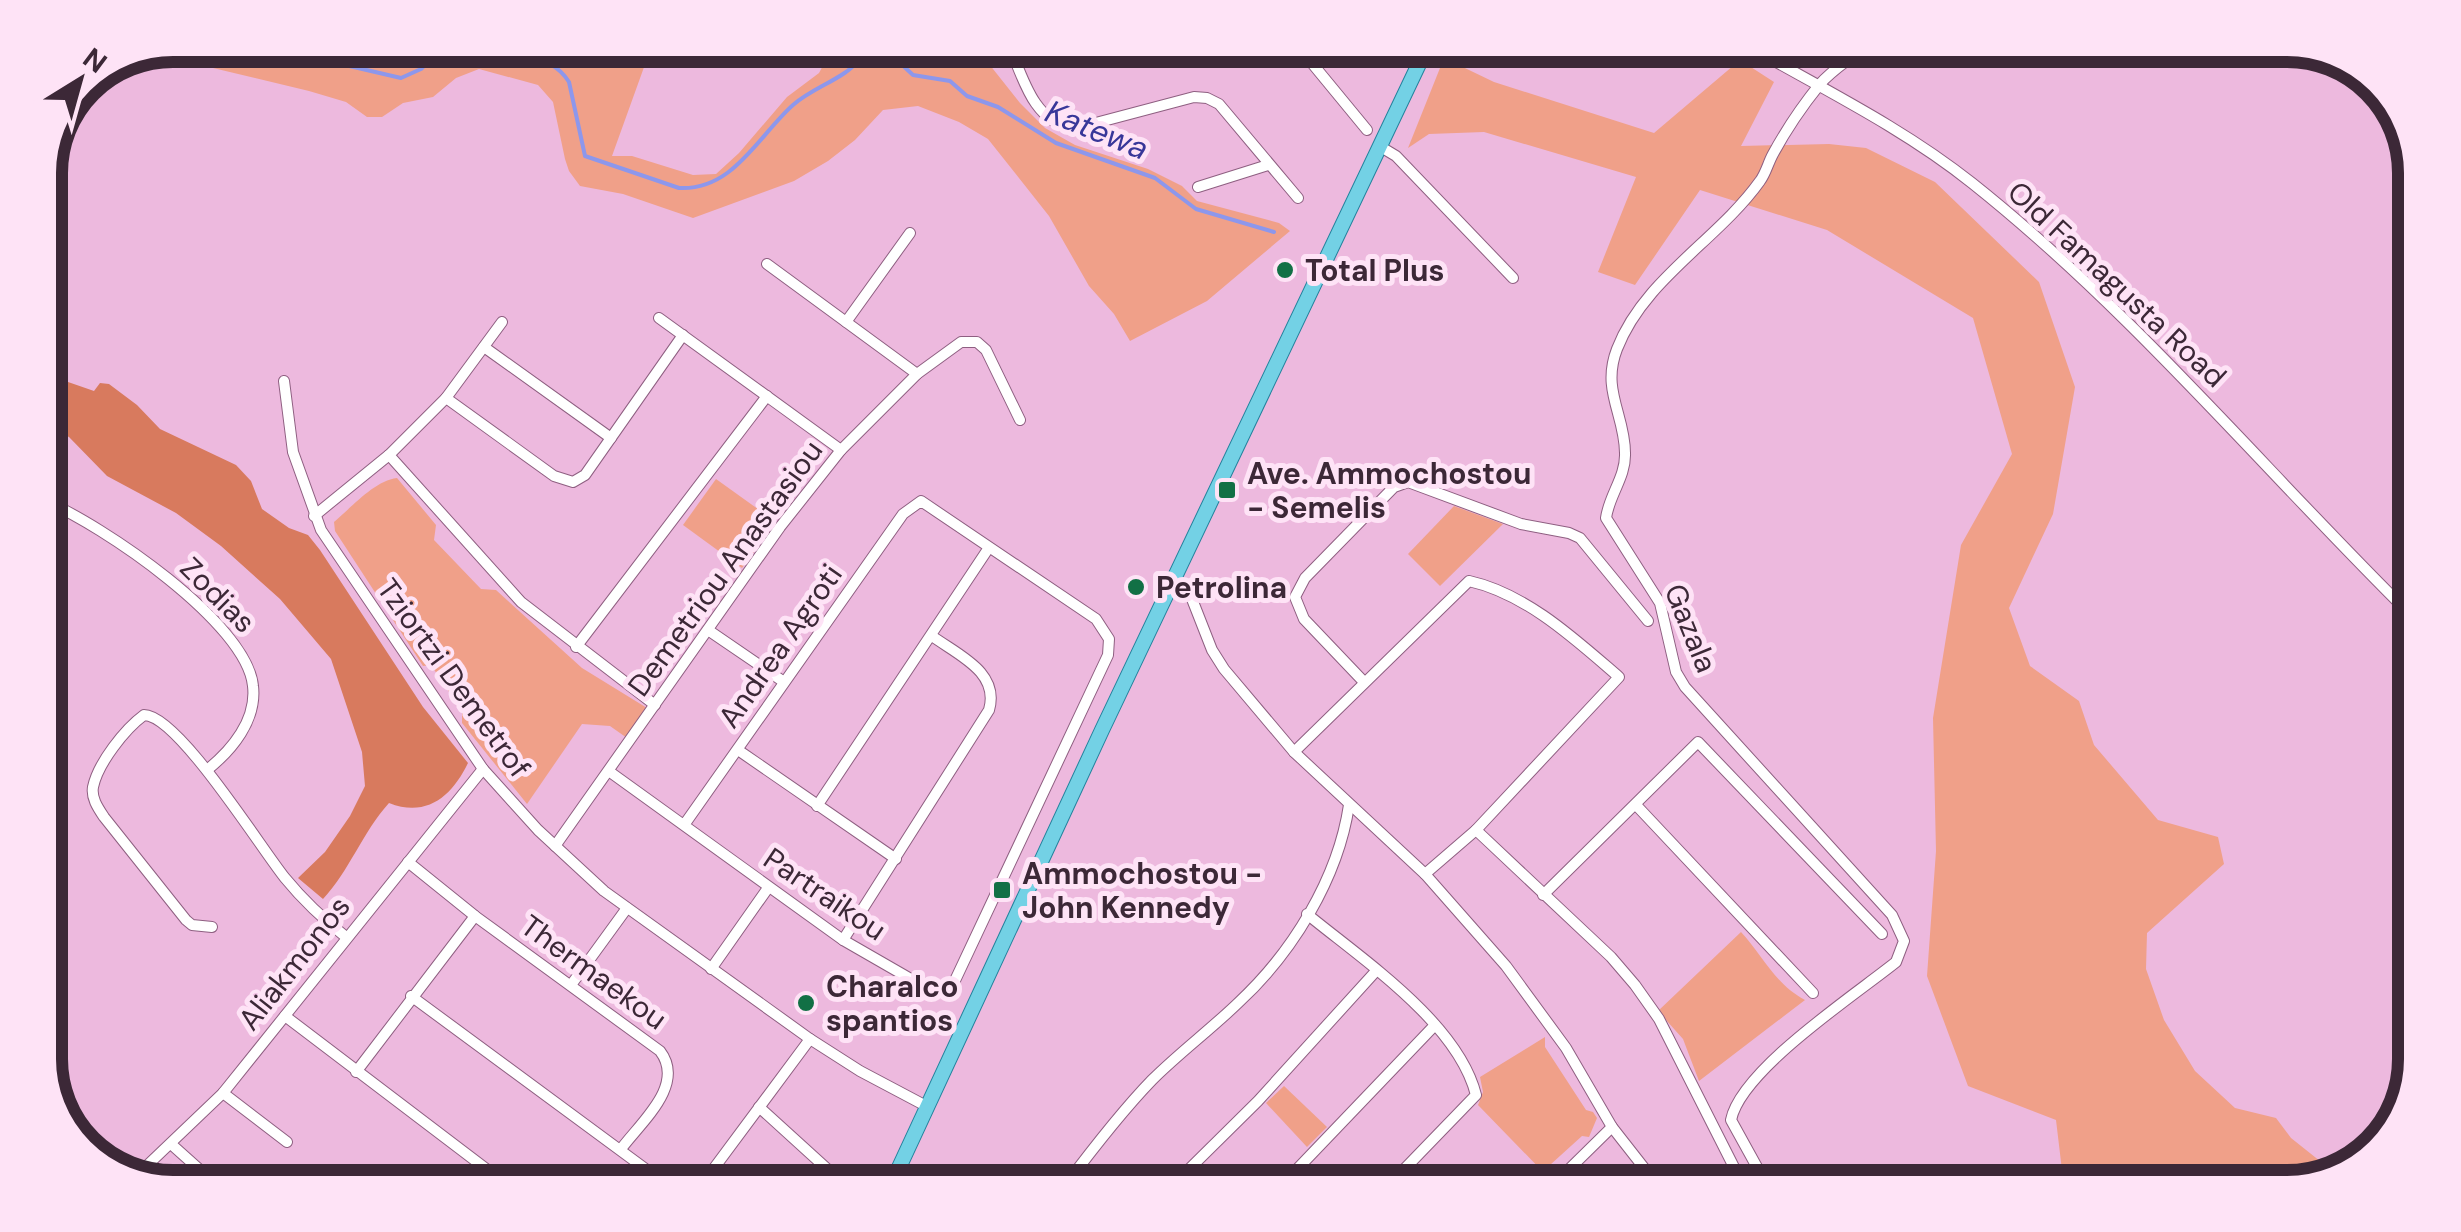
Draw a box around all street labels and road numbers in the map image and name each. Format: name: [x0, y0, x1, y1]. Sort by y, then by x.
street label: Old Famagusta Road: [1999, 172, 2235, 396]
street label: Demetriou Anastasiou: [619, 432, 831, 704]
street label: Zodias: [172, 549, 264, 641]
street label: Andrea Agroti: [709, 557, 851, 735]
street label: Tziortzi Demetrof: [368, 571, 540, 785]
street label: Gazala: [1656, 578, 1726, 678]
street label: Partraikou: [756, 839, 894, 949]
street label: Aliakmonos: [229, 888, 359, 1038]
street label: Thermaekou: [513, 906, 675, 1038]

